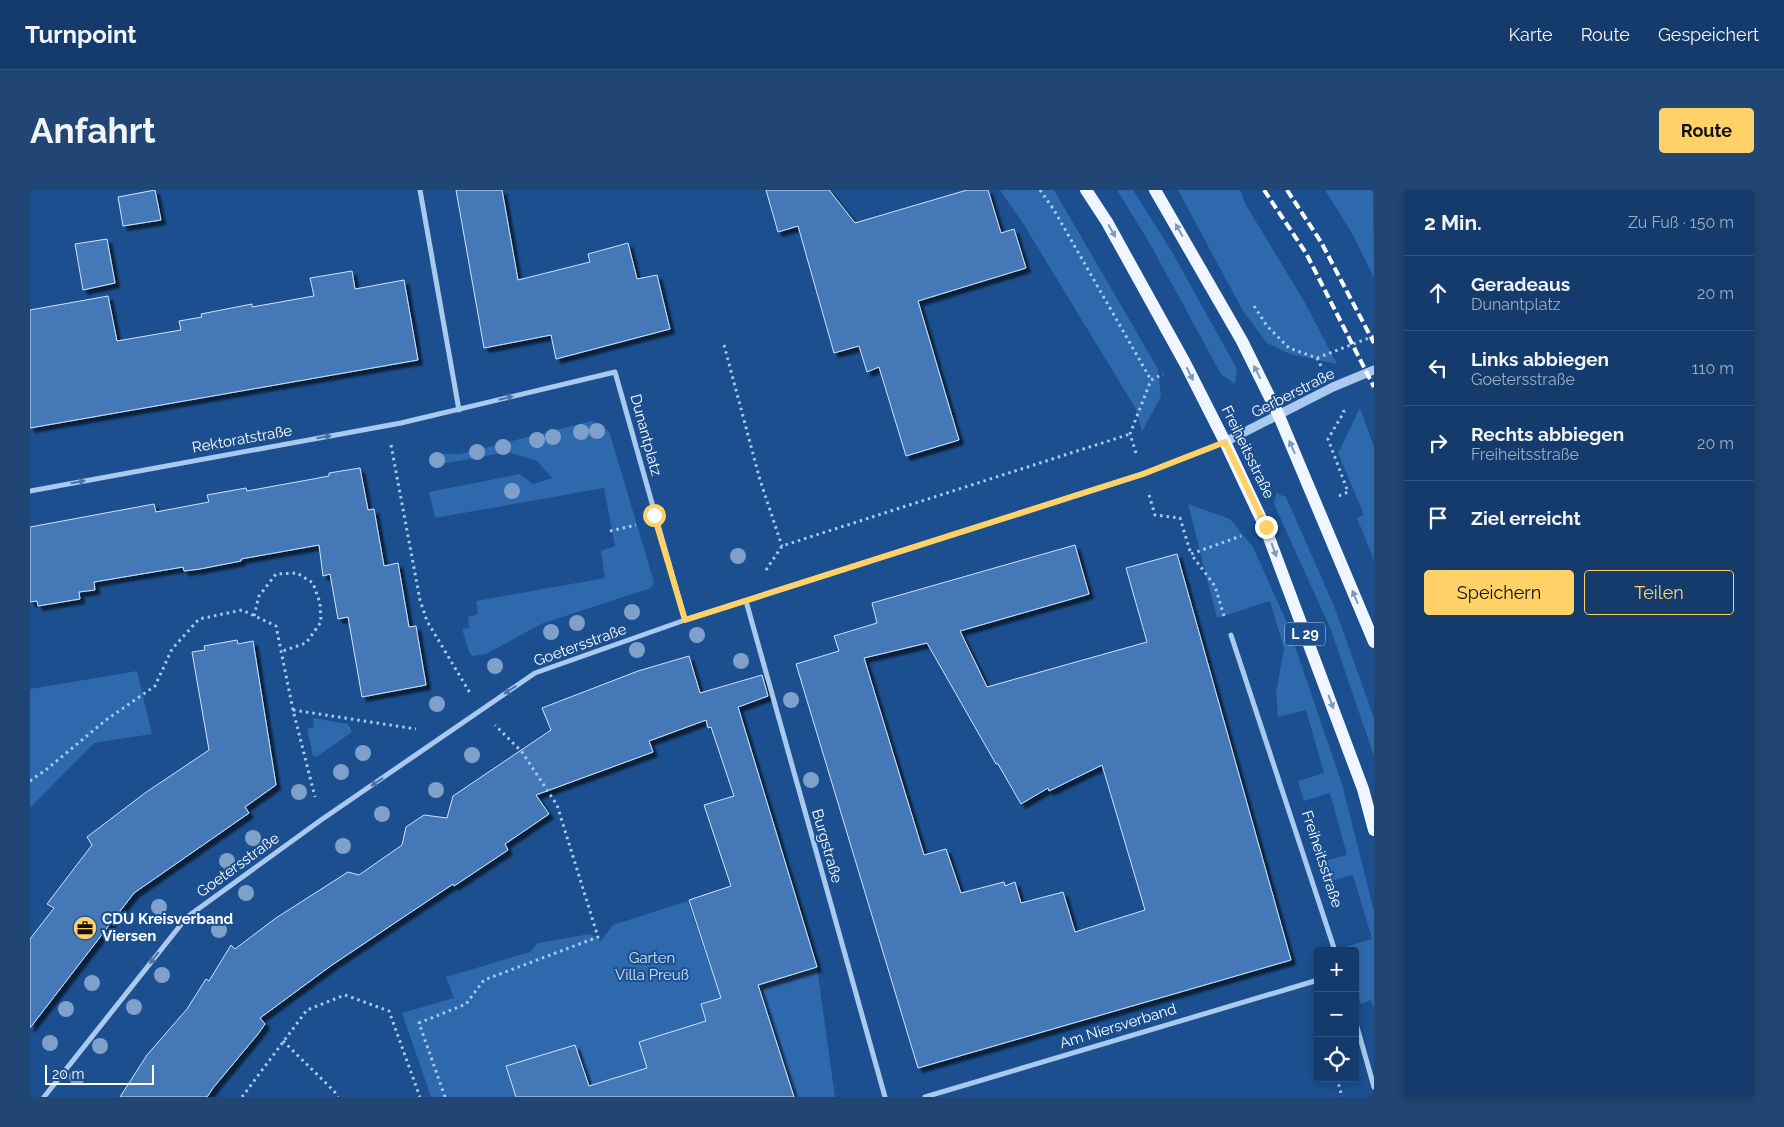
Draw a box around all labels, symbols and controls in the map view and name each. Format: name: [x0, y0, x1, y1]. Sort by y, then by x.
text: Turnpoint: [25, 20, 137, 49]
text: Karte: [1509, 24, 1553, 45]
text: Route: [1581, 24, 1630, 45]
text: Gespeichert: [1658, 24, 1759, 45]
button: Route: [1659, 108, 1754, 153]
text: Anfahrt: [30, 110, 156, 151]
text: 2 Min.: [1424, 210, 1482, 235]
text: Zu Fuß · 150 m: [1628, 213, 1734, 232]
one-way arrow: [1174, 223, 1183, 237]
one-way arrow: [1108, 224, 1116, 239]
text: Geradeaus: [1471, 273, 1570, 295]
icon: ahead: [1424, 279, 1452, 307]
text: 20 m: [1697, 284, 1734, 303]
text: Dunantplatz: [1471, 295, 1561, 314]
text: Links abbiegen: [1471, 348, 1609, 370]
icon: left: [1424, 354, 1452, 382]
text: 110 m: [1692, 359, 1734, 378]
street label: Gerberstraße: [1248, 364, 1338, 422]
one-way arrow: [1253, 365, 1261, 379]
one-way arrow: [1186, 367, 1194, 381]
text: Goetersstraße: [1471, 370, 1575, 389]
street label: Dunantplatz: [626, 392, 666, 478]
one-way arrow: [499, 394, 514, 402]
street label: Freiheitsstraße: [1218, 403, 1278, 502]
street label: Rektoratstraße: [191, 421, 294, 457]
text: Rechts abbiegen: [1471, 423, 1624, 445]
icon: right: [1424, 429, 1452, 457]
one-way arrow: [316, 433, 332, 441]
text: 20 m: [1697, 434, 1734, 453]
one-way arrow: [1288, 440, 1296, 454]
text: Freiheitsstraße: [1471, 445, 1579, 464]
one-way arrow: [70, 478, 86, 486]
route start: [643, 504, 666, 527]
icon: arrive: [1424, 504, 1452, 532]
text: Ziel erreicht: [1471, 507, 1581, 529]
route end: [1255, 516, 1278, 539]
one-way arrow: [1270, 543, 1278, 558]
button: Speichern: [1424, 570, 1574, 615]
button: Teilen: [1584, 570, 1734, 615]
one-way arrow: [1351, 590, 1359, 604]
street label: Goetersstraße: [531, 620, 629, 670]
road number: L 29: [1285, 622, 1325, 646]
one-way arrow: [504, 685, 517, 695]
one-way arrow: [1327, 695, 1335, 710]
one-way arrow: [370, 777, 383, 787]
street label: Burgstraße: [808, 807, 846, 885]
street label: Freiheitsstraße: [1298, 808, 1346, 910]
street label: Goetersstraße: [193, 829, 283, 901]
place label: CDU Kreisverband Viersen: [102, 910, 234, 945]
office icon: CDU Kreisverband Viersen: [72, 915, 98, 941]
map controls: [1314, 947, 1359, 1082]
button: +: [1314, 947, 1359, 992]
park label: Garten Villa Preuß: [615, 949, 689, 984]
one-way arrow: [149, 951, 160, 964]
button: −: [1314, 992, 1359, 1037]
street label: Am Niersverband: [1057, 1000, 1179, 1052]
button: locate: [1314, 1037, 1359, 1082]
scale bar: [45, 1062, 154, 1085]
text: 20 m: [52, 1066, 84, 1082]

